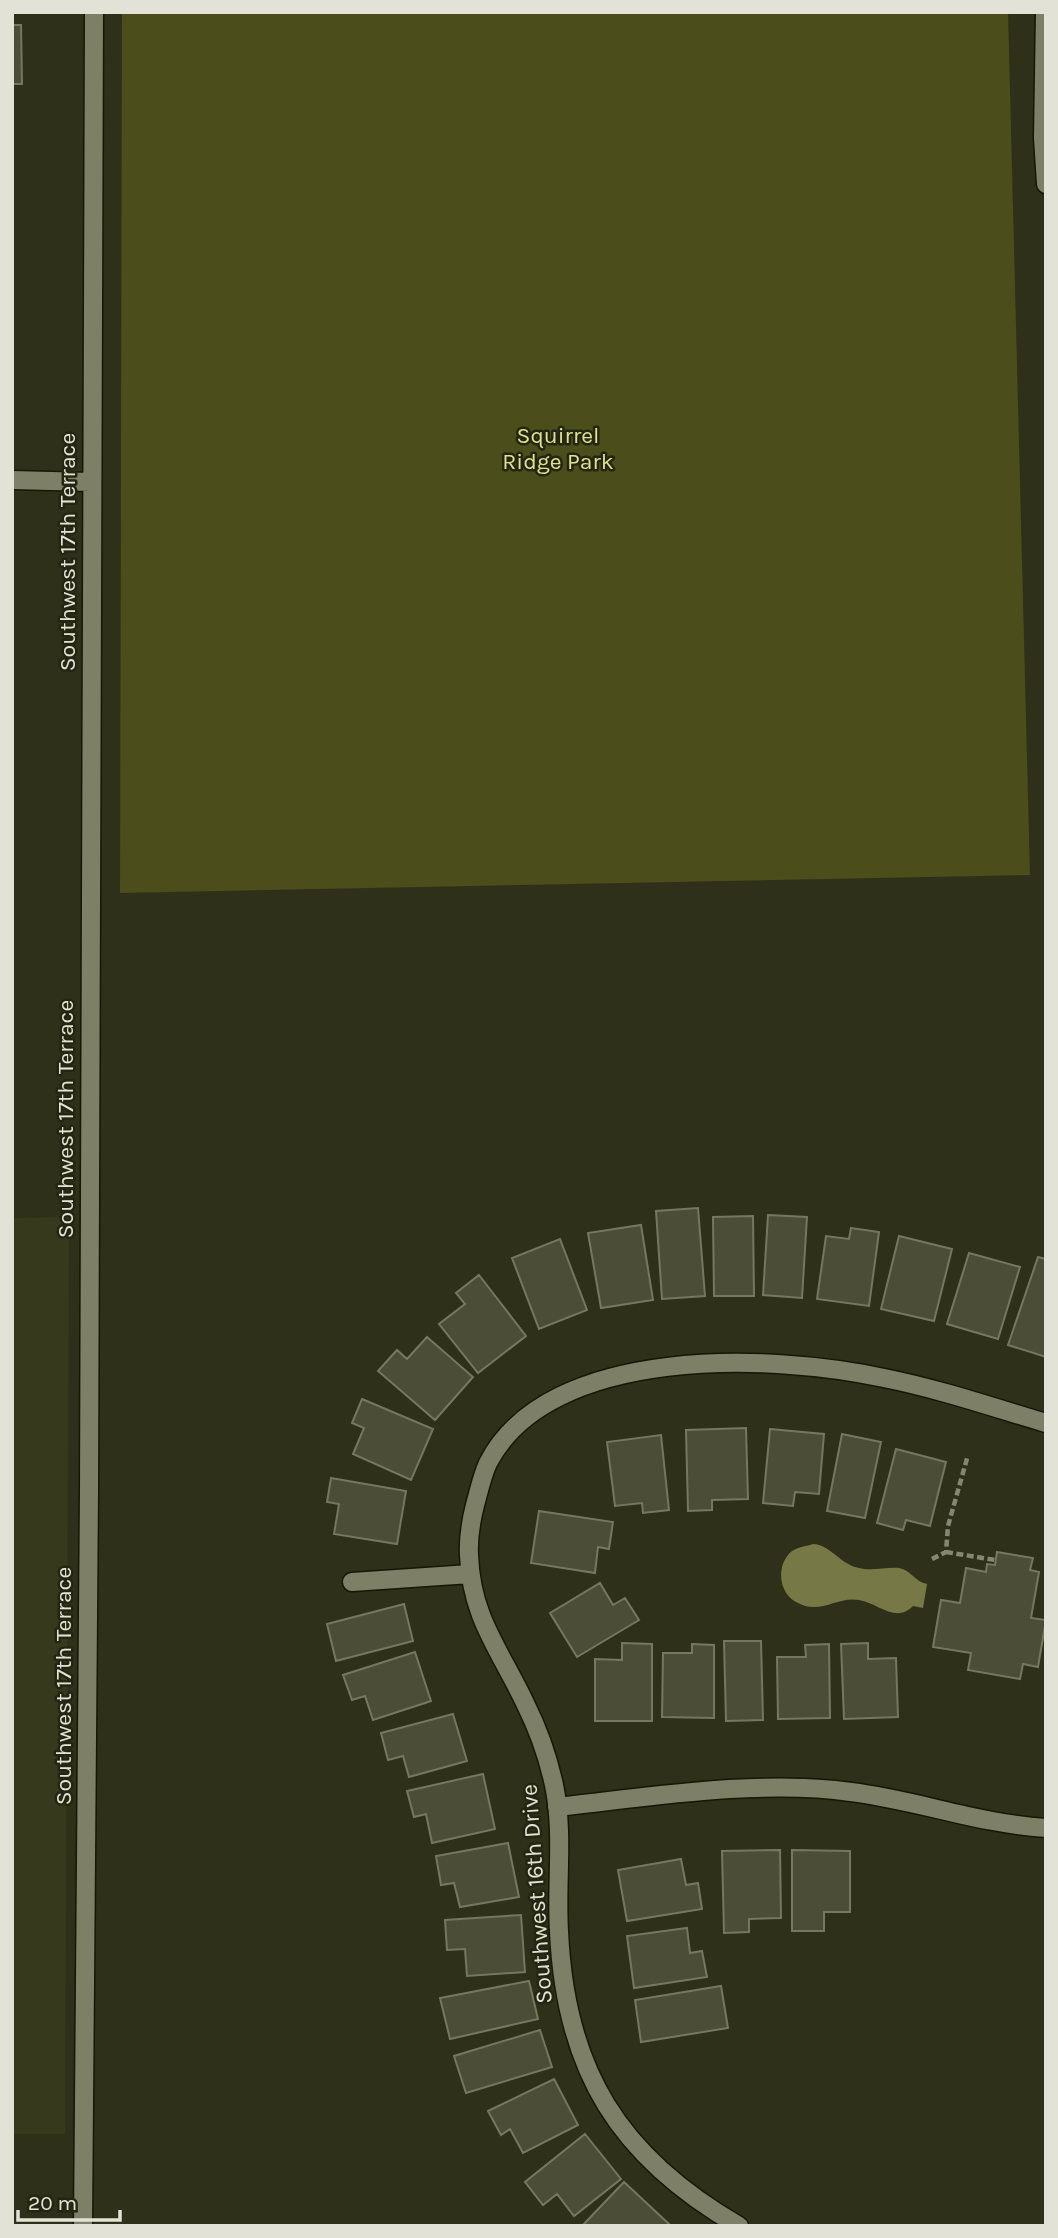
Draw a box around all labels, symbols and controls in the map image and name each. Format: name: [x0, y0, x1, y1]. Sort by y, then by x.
park label: Squirrel Ridge Park: [502, 422, 614, 475]
street label: Southwest 17th Terrace: [54, 433, 81, 671]
street label: Southwest 17th Terrace: [52, 1000, 79, 1238]
street label: Southwest 17th Terrace: [50, 1567, 77, 1805]
street label: Southwest 16th Drive: [515, 1783, 558, 2005]
scale bar: [18, 2178, 119, 2222]
text: 20 m: [28, 2191, 77, 2215]

